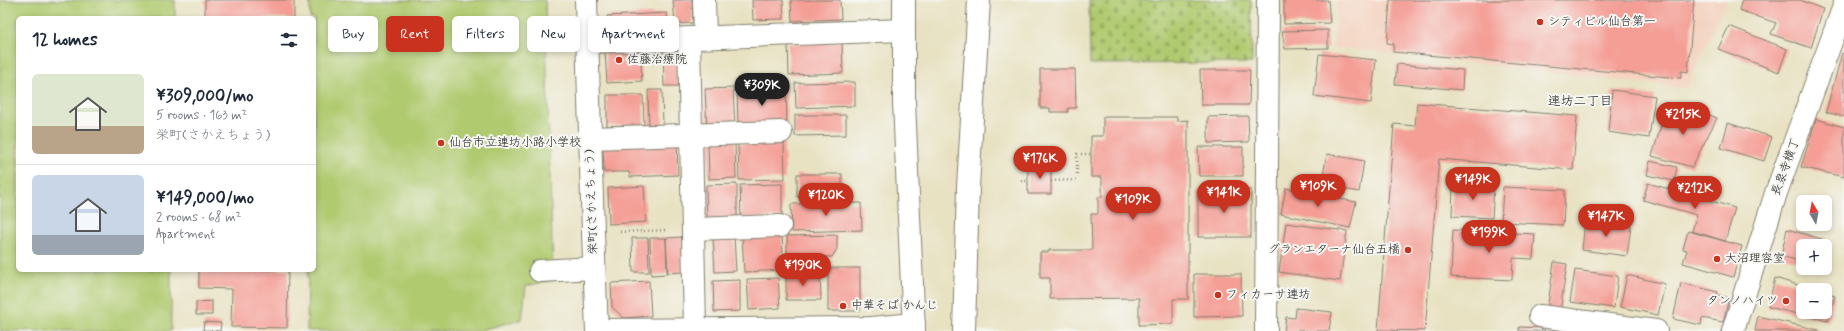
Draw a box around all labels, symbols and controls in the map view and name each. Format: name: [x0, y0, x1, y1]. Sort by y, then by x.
place label: シティビル仙台第一: [1548, 14, 1656, 30]
chip: Buy: [328, 16, 378, 52]
chip: Rent: [386, 16, 444, 52]
chip: Filters: [452, 16, 519, 52]
chip: New: [527, 16, 580, 52]
chip: Apartment: [588, 16, 679, 52]
marker: シティビル仙台第一: [1535, 17, 1545, 27]
text: 12 homes: [32, 29, 98, 51]
icon: filters: [278, 29, 300, 51]
place label: 佐藤治療院: [627, 52, 687, 68]
marker: 佐藤治療院: [614, 55, 624, 65]
pin: ¥309K: [734, 73, 790, 107]
text: ¥309K: [744, 77, 780, 94]
text: ¥309,000/mo: [156, 85, 253, 107]
icon: home: [64, 90, 112, 138]
district label: 連坊二丁目: [1547, 93, 1613, 110]
pin: ¥215K: [1655, 102, 1711, 136]
text: ¥215K: [1665, 106, 1701, 123]
text: 5 rooms · 163 m²: [156, 107, 247, 124]
text: 栄町(さかえちょう): [156, 127, 270, 144]
place label: 仙台市立連坊小路小学校: [449, 135, 581, 151]
street label: 長泉寺横丁: [1768, 136, 1804, 198]
marker: 仙台市立連坊小路小学校: [436, 138, 446, 148]
pin: ¥176K: [1012, 146, 1068, 180]
street label: 栄町(さかえちょう): [582, 148, 602, 255]
text: ¥176K: [1022, 150, 1058, 167]
pin: ¥149K: [1445, 167, 1501, 201]
text: ¥149K: [1454, 171, 1492, 188]
pin: ¥109K: [1290, 174, 1346, 208]
pin: ¥212K: [1667, 176, 1723, 210]
text: ¥109K: [1300, 178, 1336, 195]
pin: ¥141K: [1196, 180, 1252, 214]
text: ¥212K: [1677, 180, 1713, 197]
pin: ¥120K: [798, 183, 854, 217]
text: ¥141K: [1206, 184, 1242, 201]
text: ¥149,000/mo: [156, 187, 254, 209]
text: ¥120K: [807, 187, 845, 204]
pin: ¥109K: [1105, 187, 1161, 221]
icon: home: [64, 191, 112, 239]
text: ¥109K: [1115, 191, 1151, 208]
north arrow: [1796, 195, 1832, 231]
map controls: [1796, 195, 1832, 319]
pin: ¥147K: [1578, 204, 1634, 238]
text: ¥147K: [1587, 208, 1625, 225]
text: 2 rooms · 68 m²: [156, 209, 241, 226]
pin: ¥199K: [1461, 220, 1517, 254]
text: ¥199K: [1470, 224, 1508, 241]
text: Apartment: [156, 226, 215, 243]
button: +: [1796, 239, 1832, 275]
place label: グランエターナ仙台五橋: [1268, 242, 1400, 258]
marker: グランエターナ仙台五橋: [1403, 245, 1413, 255]
place label: 大沼理容室: [1725, 251, 1785, 267]
pin: ¥190K: [775, 253, 831, 287]
marker: 大沼理容室: [1712, 254, 1722, 264]
text: ¥190K: [784, 257, 822, 274]
button: −: [1796, 283, 1832, 319]
place label: フィカーサ連坊: [1226, 287, 1310, 303]
marker: フィカーサ連坊: [1213, 290, 1223, 300]
place label: タンノハイツ: [1707, 293, 1778, 309]
marker: タンノハイツ: [1781, 296, 1791, 306]
place label: 中華そば かんじ: [851, 298, 938, 314]
marker: 中華そば かんじ: [838, 301, 848, 311]

